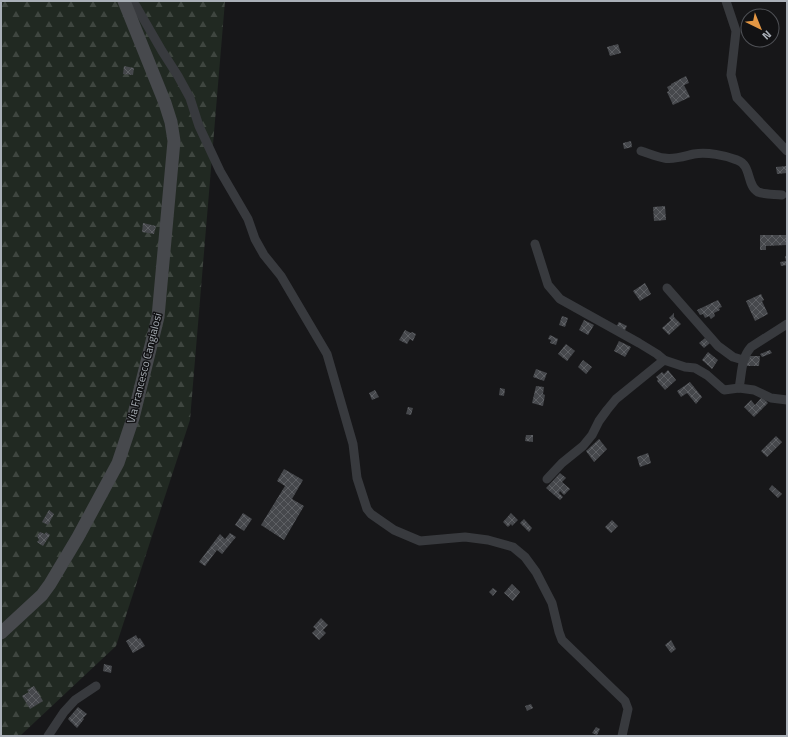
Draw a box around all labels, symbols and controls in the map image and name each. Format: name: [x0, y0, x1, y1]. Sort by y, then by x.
north arrow: [740, 8, 780, 48]
text: N: [759, 27, 775, 44]
street label: Via Francesco Cangialosi: [123, 311, 165, 425]

